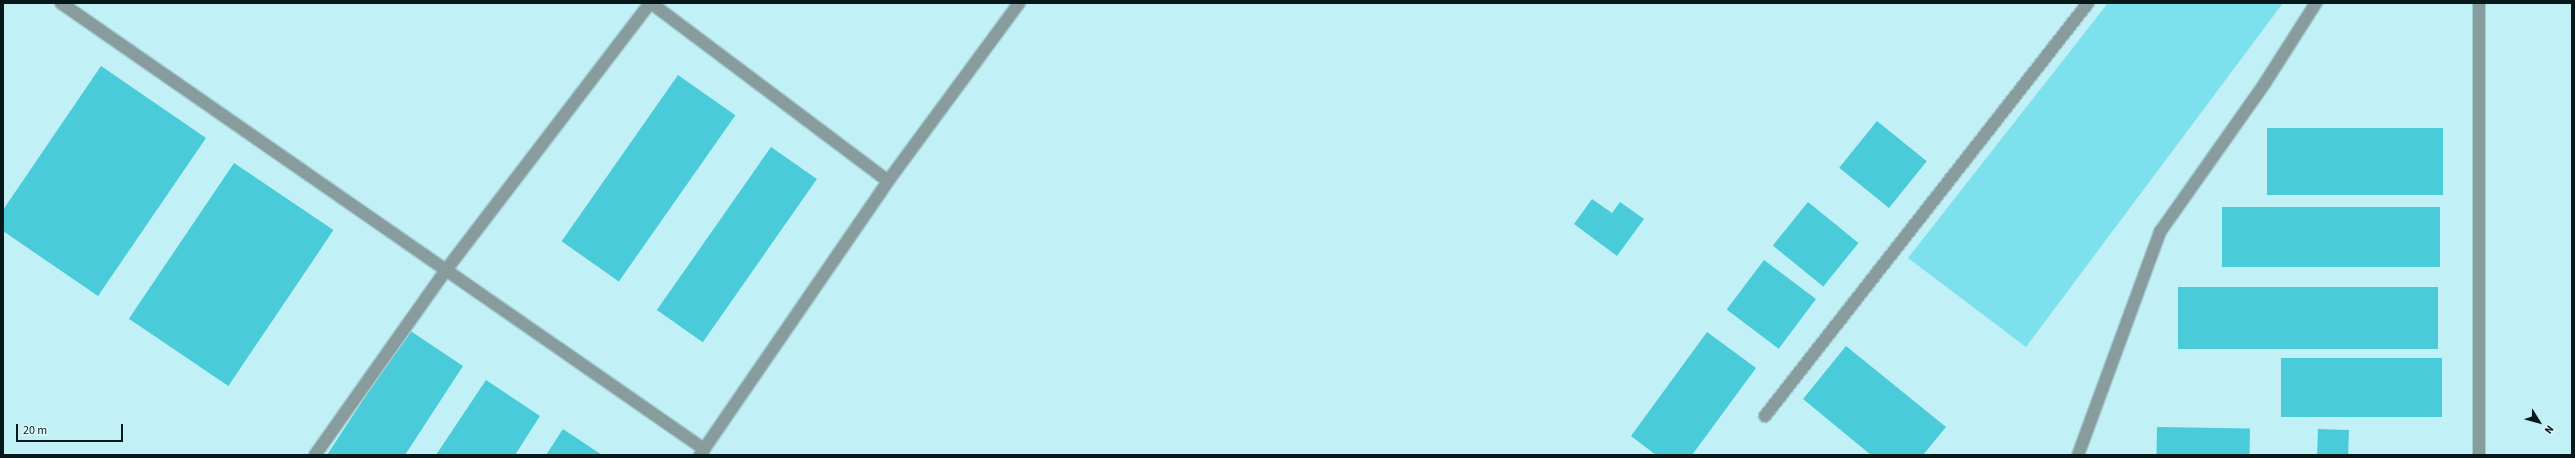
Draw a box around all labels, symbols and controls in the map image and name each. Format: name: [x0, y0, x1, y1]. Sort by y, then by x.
north arrow: [2519, 402, 2559, 442]
scale bar: [18, 416, 125, 442]
text: 20 m: [23, 422, 47, 439]
text: N: [2541, 422, 2557, 437]

